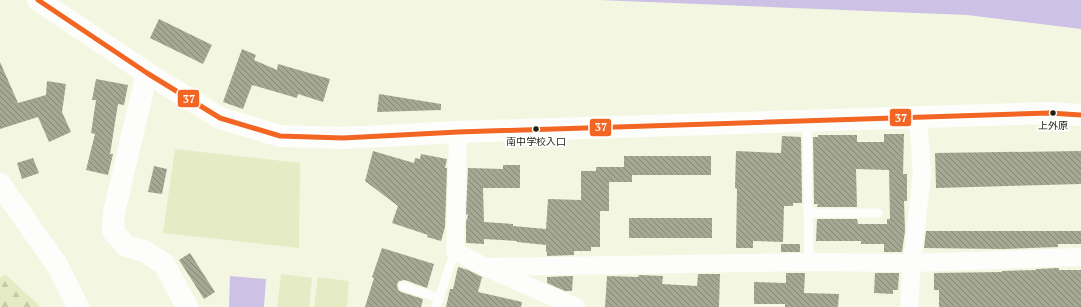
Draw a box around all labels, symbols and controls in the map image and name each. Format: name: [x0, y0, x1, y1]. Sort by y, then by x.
line badge: 37: [177, 89, 200, 108]
text: 37: [183, 92, 195, 106]
line badge: 37: [889, 108, 912, 127]
marker: 上外原: [1048, 108, 1058, 118]
text: 37: [895, 111, 907, 125]
line badge: 37: [589, 118, 612, 137]
place label: 上外原: [1038, 119, 1068, 132]
text: 37: [595, 120, 607, 134]
marker: 南中学校入口: [531, 124, 541, 134]
place label: 南中学校入口: [506, 135, 566, 148]

